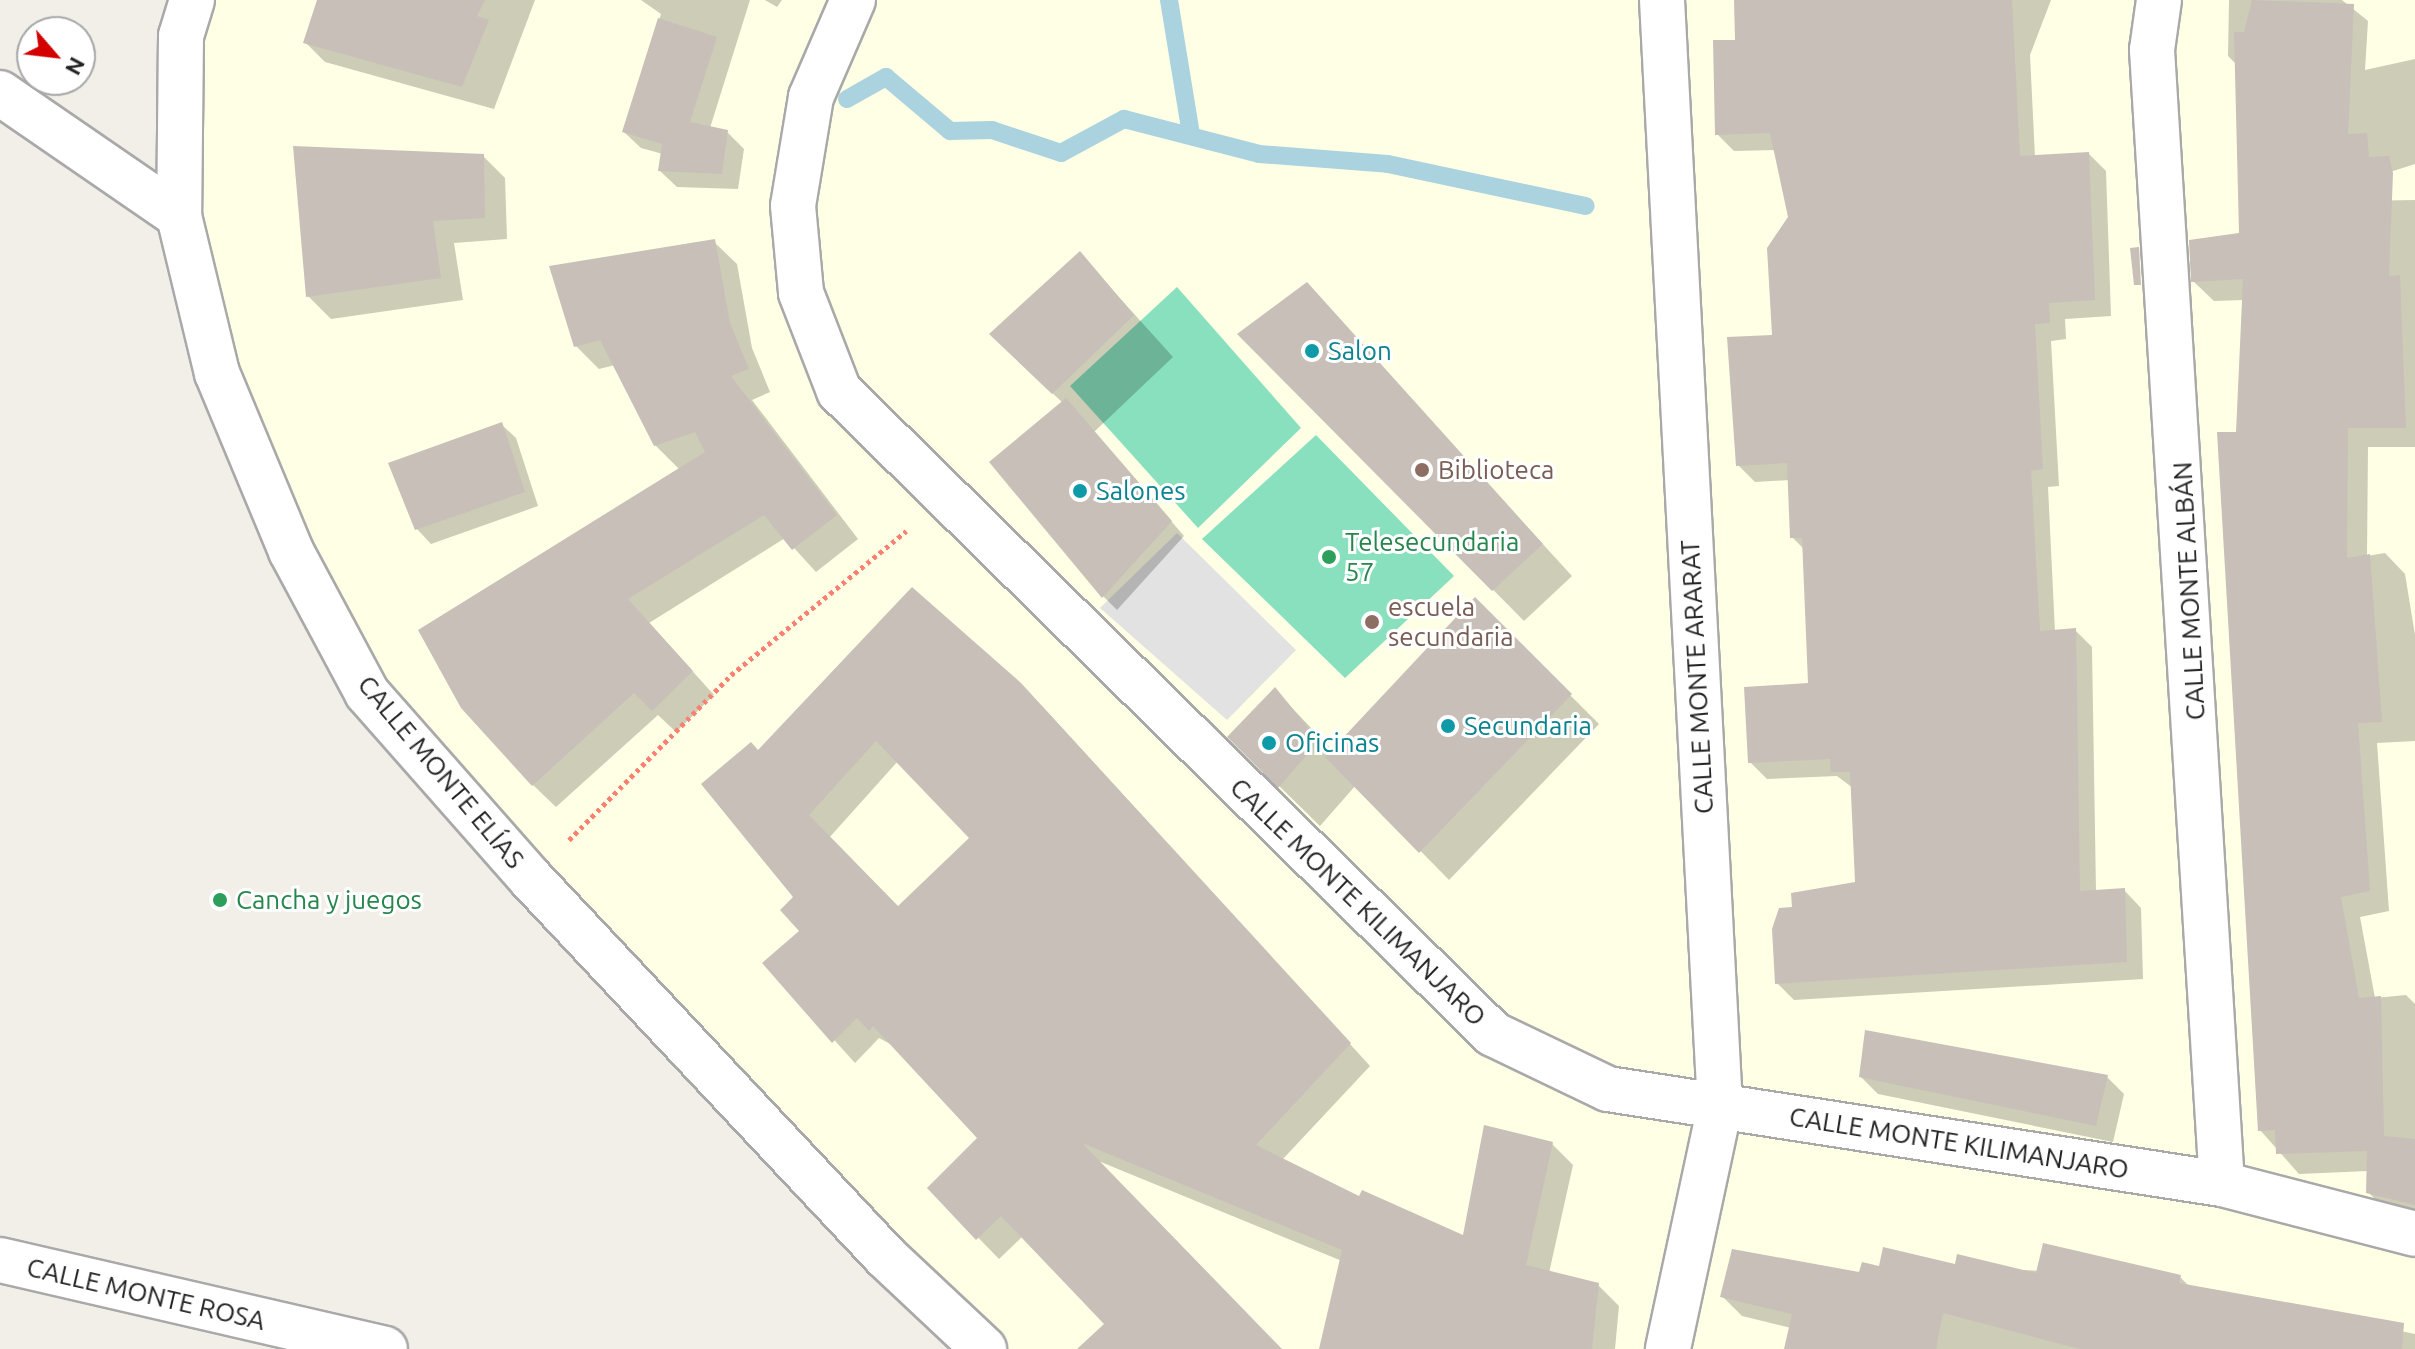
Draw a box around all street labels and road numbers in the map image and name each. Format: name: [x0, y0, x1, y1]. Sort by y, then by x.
street label: CALLE MONTE ALBÁN: [2167, 461, 2211, 721]
street label: CALLE MONTE ARARAT: [1674, 539, 1720, 815]
street label: CALLE MONTE ELÍAS: [351, 669, 531, 875]
street label: CALLE MONTE KILIMANJARO: [1224, 772, 1492, 1032]
street label: CALLE MONTE KILIMANJARO: [1787, 1101, 2131, 1185]
street label: CALLE MONTE ROSA: [24, 1251, 268, 1337]

